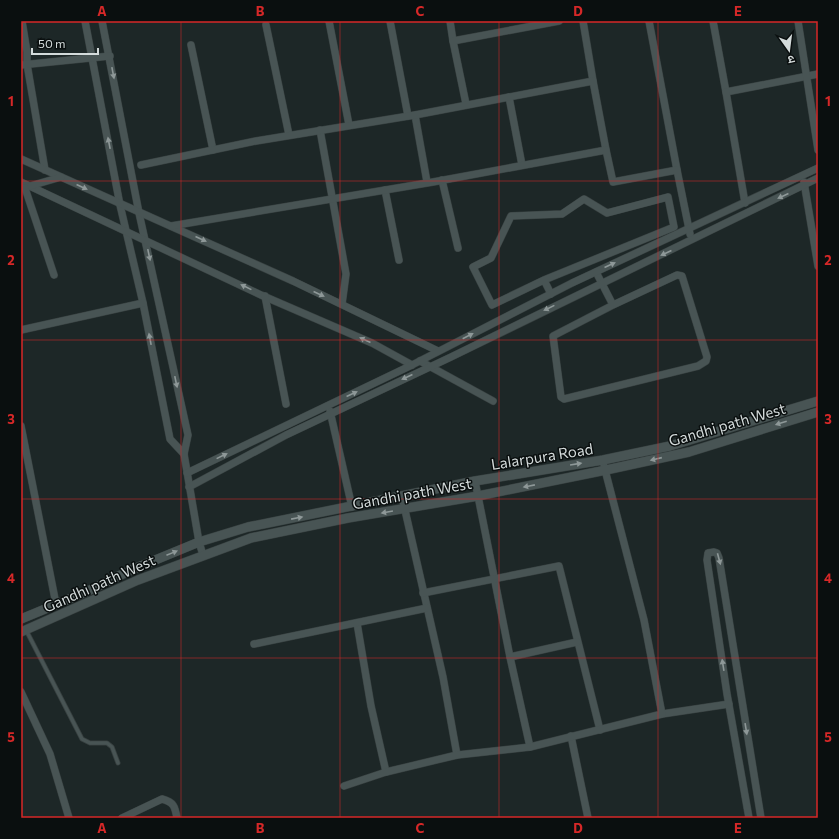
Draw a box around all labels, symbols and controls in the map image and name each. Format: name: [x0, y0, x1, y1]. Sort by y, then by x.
text: A: [97, 3, 107, 19]
text: B: [256, 3, 265, 19]
text: C: [416, 3, 425, 19]
text: D: [573, 3, 583, 19]
text: E: [734, 3, 742, 19]
scale bar: [32, 30, 98, 56]
north arrow: [769, 30, 809, 70]
text: 50 m: [38, 36, 66, 50]
text: उ: [786, 53, 796, 67]
one-way arrow: [110, 67, 116, 79]
text: 1: [8, 93, 14, 109]
text: 1: [825, 93, 831, 109]
one-way arrow: [105, 137, 111, 149]
one-way arrow: [76, 184, 88, 190]
one-way arrow: [777, 192, 789, 199]
one-way arrow: [195, 236, 207, 243]
one-way arrow: [146, 249, 152, 262]
one-way arrow: [661, 250, 672, 256]
text: 2: [7, 252, 15, 268]
text: 2: [824, 252, 832, 268]
one-way arrow: [604, 262, 616, 268]
one-way arrow: [240, 284, 252, 290]
one-way arrow: [313, 291, 325, 297]
one-way arrow: [543, 305, 555, 311]
one-way arrow: [147, 333, 153, 345]
one-way arrow: [462, 333, 474, 339]
one-way arrow: [359, 337, 371, 343]
one-way arrow: [400, 375, 412, 381]
one-way arrow: [174, 376, 180, 389]
one-way arrow: [346, 391, 357, 397]
street label: Gandhi path West: [666, 399, 788, 449]
text: 3: [7, 411, 15, 427]
text: 3: [824, 411, 832, 427]
one-way arrow: [774, 420, 786, 426]
street label: Lalarpura Road: [490, 439, 594, 473]
one-way arrow: [216, 453, 228, 459]
one-way arrow: [650, 457, 662, 463]
one-way arrow: [569, 461, 582, 467]
street label: Gandhi path West: [351, 474, 473, 512]
one-way arrow: [523, 483, 535, 489]
one-way arrow: [381, 509, 393, 515]
one-way arrow: [291, 514, 303, 520]
one-way arrow: [166, 549, 178, 555]
street label: Gandhi path West: [40, 550, 158, 616]
one-way arrow: [716, 553, 722, 566]
text: 4: [7, 570, 15, 586]
text: 4: [824, 570, 832, 586]
one-way arrow: [720, 659, 726, 671]
one-way arrow: [743, 723, 749, 735]
text: 5: [7, 729, 15, 745]
text: 5: [824, 729, 832, 745]
text: A: [97, 820, 107, 836]
text: B: [256, 820, 265, 836]
text: C: [416, 820, 425, 836]
text: D: [573, 820, 583, 836]
text: E: [734, 820, 742, 836]

